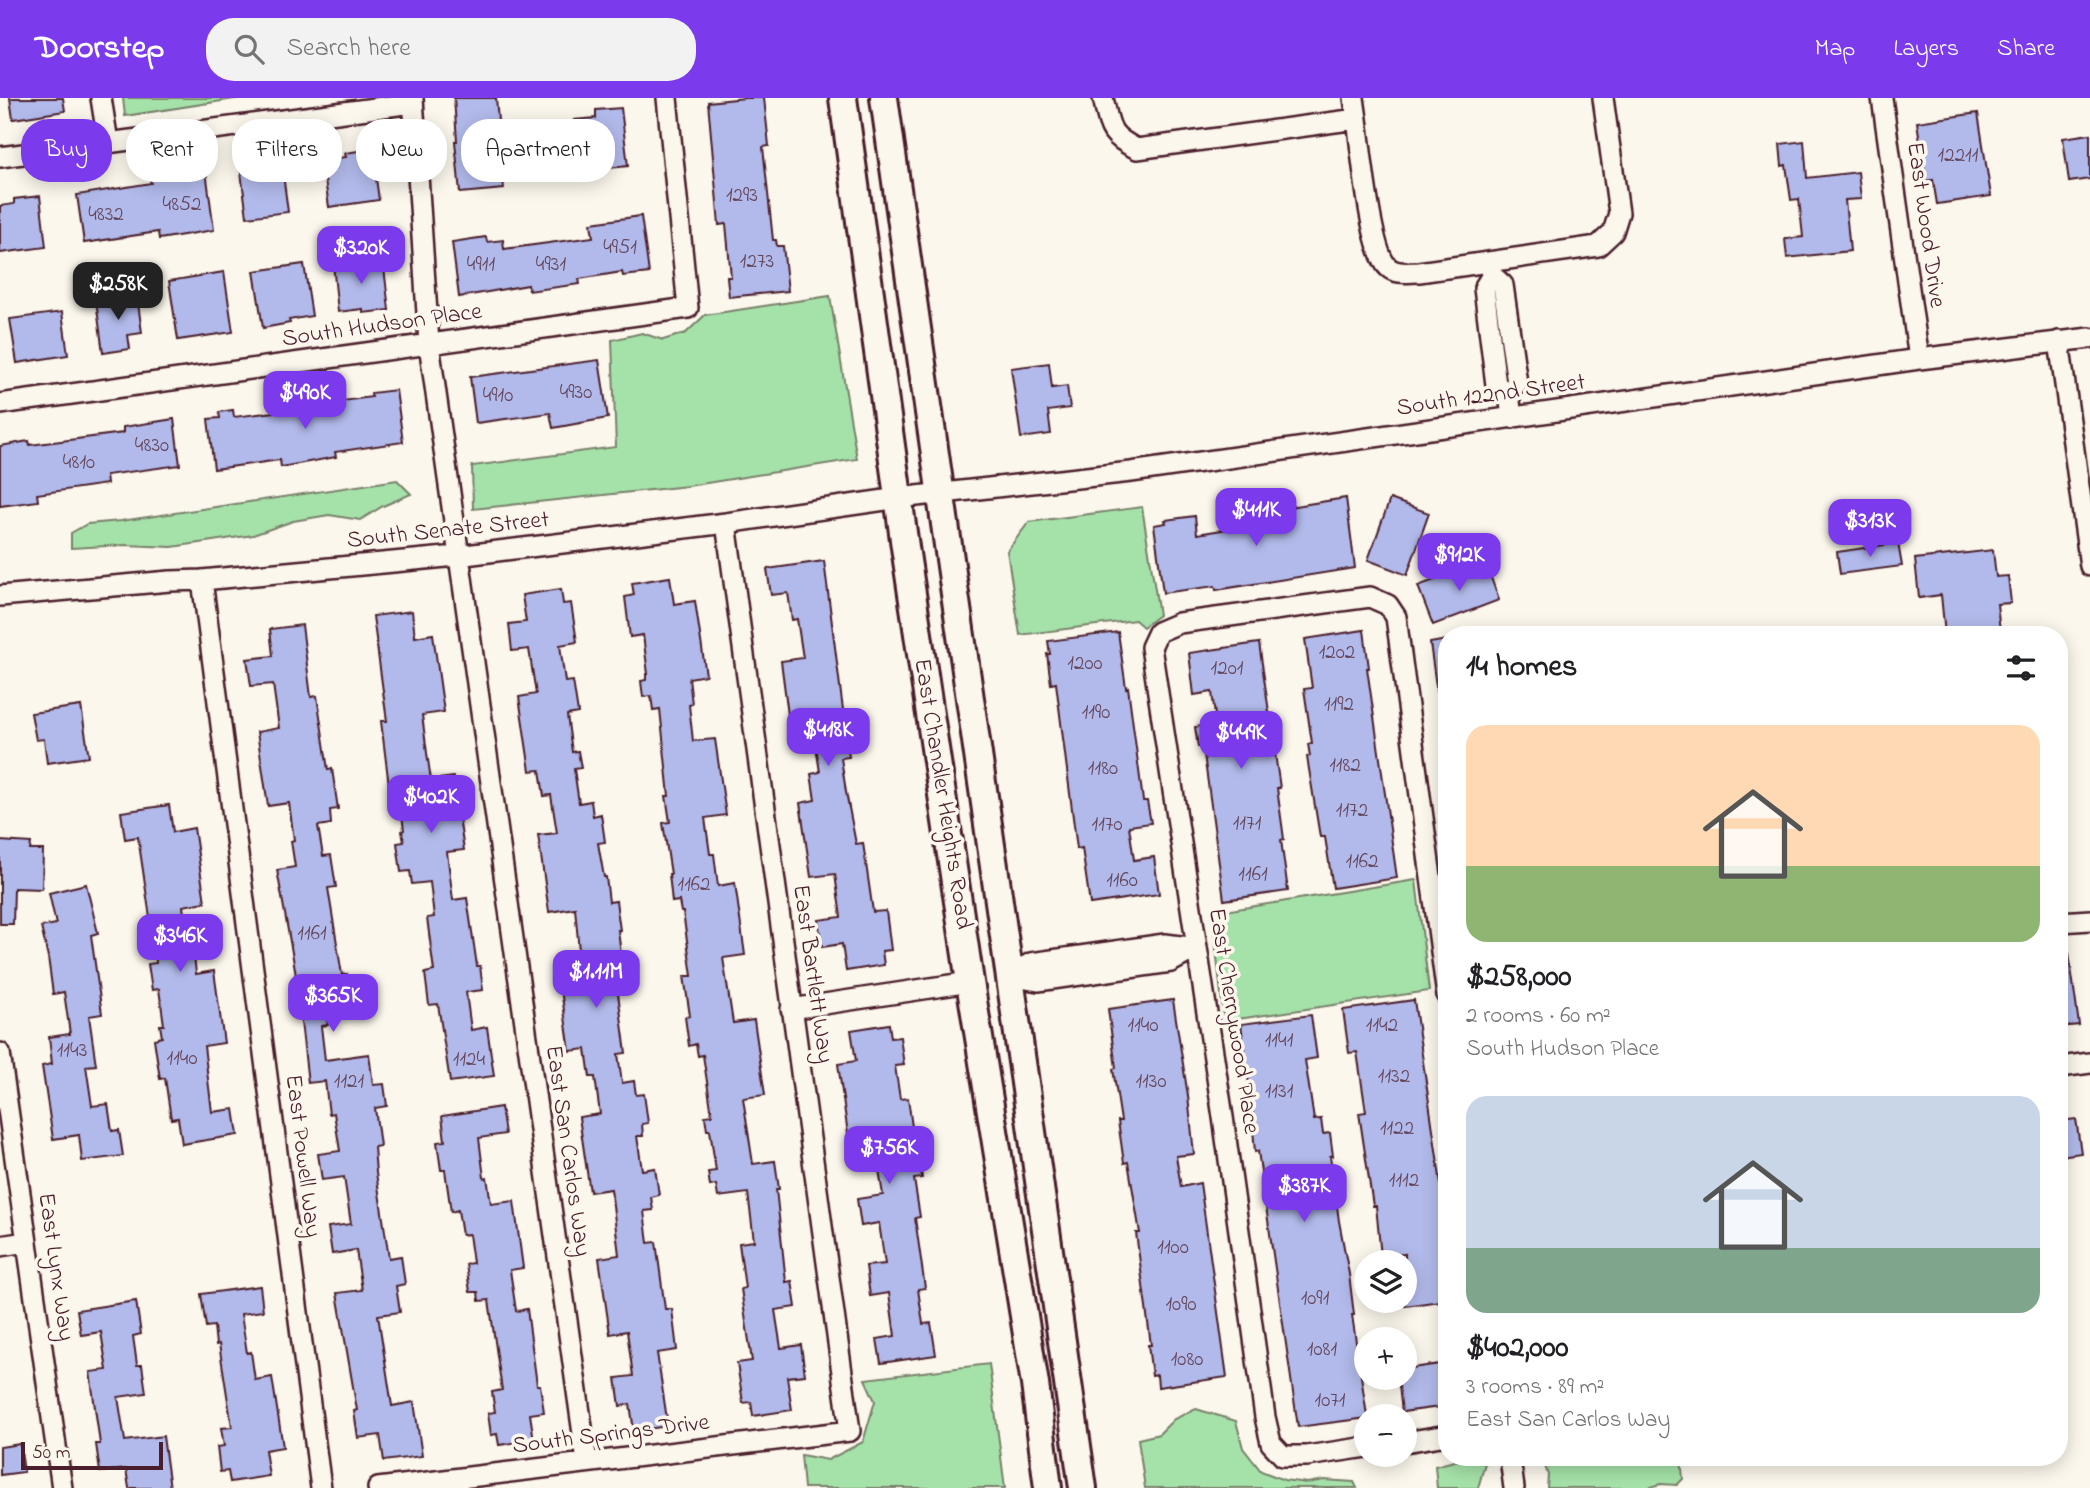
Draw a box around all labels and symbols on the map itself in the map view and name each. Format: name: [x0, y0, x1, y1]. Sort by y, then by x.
street label: East Wood Drive: [1896, 140, 1954, 310]
house number: 12211: [1938, 141, 1979, 171]
house number: 1293: [726, 181, 758, 211]
house number: 4852: [163, 190, 201, 220]
house number: 4832: [88, 200, 124, 230]
pin: $320K: [312, 226, 410, 286]
house number: 4951: [603, 233, 637, 263]
house number: 1273: [740, 247, 774, 277]
house number: 4911: [467, 250, 495, 280]
house number: 4931: [536, 250, 566, 280]
pin: $258K: [69, 262, 167, 322]
street label: South Hudson Place: [280, 295, 484, 357]
street label: South 122nd Street: [1394, 365, 1588, 427]
pin: $490K: [256, 372, 354, 431]
house number: 4930: [560, 378, 592, 408]
house number: 4910: [483, 381, 513, 411]
house number: 4830: [135, 431, 169, 461]
house number: 4810: [63, 448, 95, 478]
pin: $411K: [1207, 489, 1305, 548]
pin: $313K: [1821, 500, 1919, 559]
street label: South Senate Street: [345, 503, 551, 559]
pin: $912K: [1410, 533, 1508, 593]
house number: 1202: [1319, 638, 1355, 668]
house number: 1200: [1067, 649, 1103, 679]
house number: 1201: [1211, 654, 1244, 684]
street label: East Chandler Heights Road: [903, 656, 981, 932]
house number: 1192: [1324, 690, 1354, 720]
house number: 1190: [1082, 698, 1110, 728]
pin: $418K: [779, 708, 877, 768]
pin: $449K: [1192, 712, 1290, 771]
house number: 1182: [1329, 751, 1361, 781]
house number: 1180: [1088, 754, 1118, 784]
pin: $402K: [382, 776, 480, 835]
house number: 1172: [1336, 796, 1368, 826]
house number: 1171: [1233, 809, 1262, 839]
house number: 1170: [1091, 810, 1123, 840]
house number: 1162: [1345, 847, 1379, 877]
house number: 1161: [1238, 860, 1268, 890]
house number: 1160: [1106, 866, 1138, 896]
house number: 1162: [677, 870, 711, 900]
street label: East Bartlett Way: [781, 882, 842, 1066]
street label: East Cherrywood Place: [1197, 906, 1268, 1137]
pin: $346K: [131, 914, 229, 974]
house number: 1161: [297, 919, 327, 949]
pin: $1.11M: [539, 950, 653, 1010]
pin: $365K: [284, 974, 382, 1034]
house number: 1140: [1127, 1011, 1159, 1041]
house number: 1142: [1366, 1011, 1398, 1041]
house number: 1141: [1265, 1026, 1294, 1056]
house number: 1143: [57, 1036, 87, 1066]
street label: East San Carlos Way: [534, 1043, 599, 1259]
house number: 1140: [166, 1044, 198, 1074]
house number: 1124: [453, 1045, 486, 1075]
house number: 1132: [1378, 1062, 1410, 1092]
house number: 1121: [334, 1067, 365, 1097]
house number: 1130: [1135, 1067, 1167, 1097]
street label: East Powell Way: [274, 1072, 329, 1240]
house number: 1131: [1265, 1077, 1294, 1107]
house number: 1122: [1380, 1114, 1414, 1144]
pin: $756K: [840, 1126, 938, 1186]
pin: $387K: [1255, 1164, 1353, 1224]
house number: 1112: [1389, 1166, 1419, 1196]
street label: East Lynx Way: [26, 1191, 83, 1344]
house number: 1100: [1157, 1233, 1189, 1263]
house number: 1091: [1301, 1284, 1330, 1314]
house number: 1090: [1165, 1290, 1197, 1320]
house number: 1081: [1307, 1335, 1337, 1365]
house number: 1080: [1171, 1345, 1203, 1375]
house number: 1071: [1314, 1386, 1346, 1416]
street label: South Springs Drive: [511, 1406, 712, 1464]
scale bar: [21, 1439, 163, 1471]

